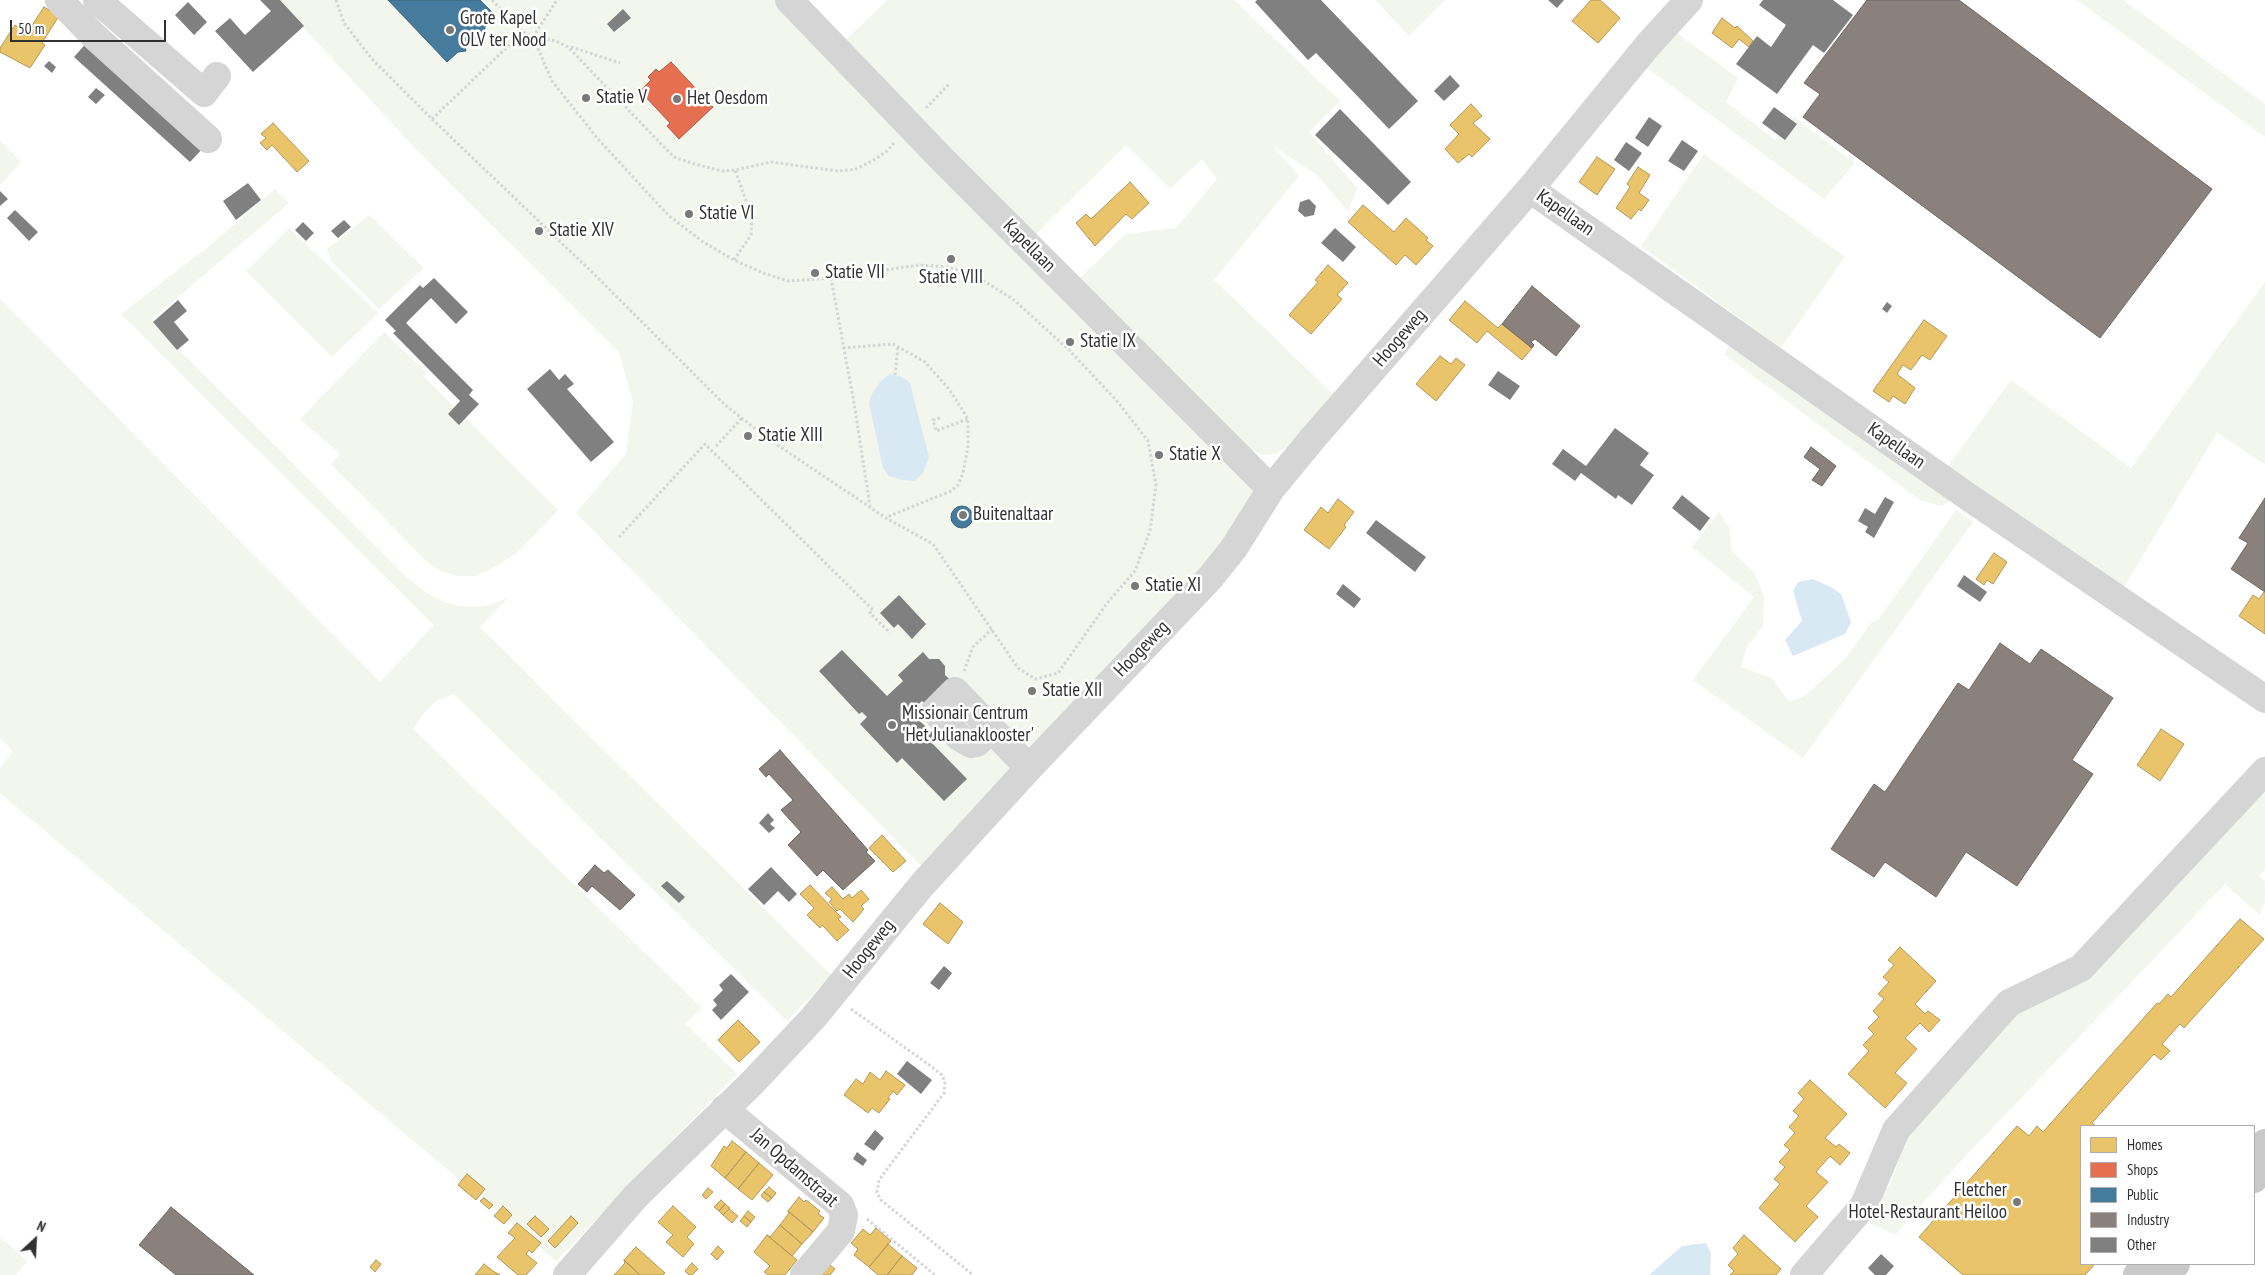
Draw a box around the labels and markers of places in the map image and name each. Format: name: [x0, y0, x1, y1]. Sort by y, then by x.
place label: Grote Kapel OLV ter Nood: [460, 8, 547, 52]
marker: Grote Kapel OLV ter Nood: [444, 24, 456, 36]
place label: Statie V: [596, 87, 647, 109]
place label: Het Oesdom: [687, 88, 768, 110]
marker: Statie V: [580, 92, 592, 104]
marker: Het Oesdom: [671, 93, 683, 105]
place label: Statie VI: [699, 203, 754, 225]
marker: Statie VI: [683, 208, 695, 220]
place label: Statie XIV: [549, 220, 614, 242]
marker: Statie XIV: [533, 225, 545, 237]
marker: Statie VIII: [945, 253, 957, 265]
place label: Statie VII: [825, 262, 885, 284]
marker: Statie VII: [809, 267, 821, 279]
place label: Statie VIII: [919, 267, 983, 289]
place label: Statie IX: [1080, 331, 1136, 353]
marker: Statie IX: [1064, 336, 1076, 348]
place label: Statie XIII: [758, 425, 823, 447]
marker: Statie XIII: [742, 430, 754, 442]
place label: Statie X: [1169, 444, 1221, 466]
marker: Statie X: [1153, 449, 1165, 461]
place label: Buitenaltaar: [973, 504, 1053, 526]
marker: Buitenaltaar: [957, 509, 969, 521]
place label: Statie XI: [1145, 575, 1201, 597]
marker: Statie XI: [1129, 580, 1141, 592]
place label: Statie XII: [1042, 680, 1103, 702]
marker: Statie XII: [1026, 685, 1038, 697]
place label: Missionair Centrum 'Het Julianaklooster': [902, 703, 1034, 747]
marker: Missionair Centrum 'Het Julianaklooster': [886, 719, 898, 731]
place label: Fletcher Hotel-Restaurant Heiloo: [1849, 1180, 2007, 1224]
marker: Fletcher Hotel-Restaurant Heiloo: [2011, 1196, 2023, 1208]

